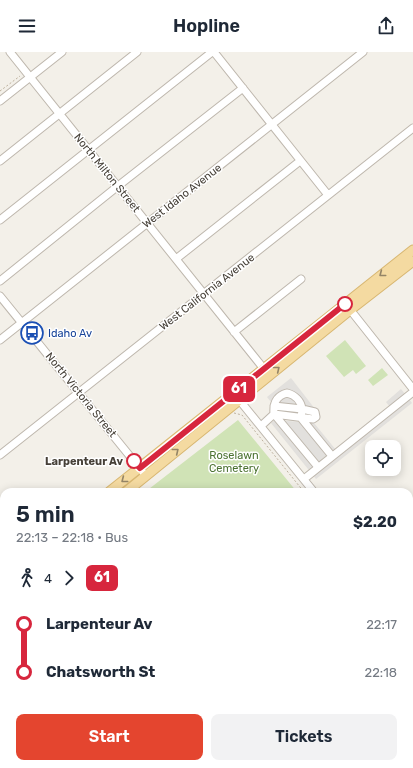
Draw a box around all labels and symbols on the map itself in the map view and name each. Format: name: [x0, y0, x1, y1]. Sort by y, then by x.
street label: North Milton Street: [71, 131, 143, 216]
street label: West Idaho Avenue: [140, 161, 224, 231]
street label: West California Avenue: [157, 251, 257, 333]
one-way arrow: [380, 270, 387, 277]
unlabelled marker: [337, 296, 353, 312]
bus stop icon: Idaho Av: [19, 320, 45, 346]
place label: Idaho Av: [48, 327, 92, 340]
street label: North Victoria Street: [43, 350, 120, 441]
one-way arrow: [272, 367, 280, 374]
line badge: 61: [221, 376, 257, 402]
one-way arrow: [172, 449, 179, 456]
park label: Roselawn Cemetery: [209, 449, 259, 475]
marker: Larpenteur Av: [126, 453, 142, 469]
place label: Larpenteur Av: [45, 455, 123, 468]
one-way arrow: [122, 475, 129, 482]

